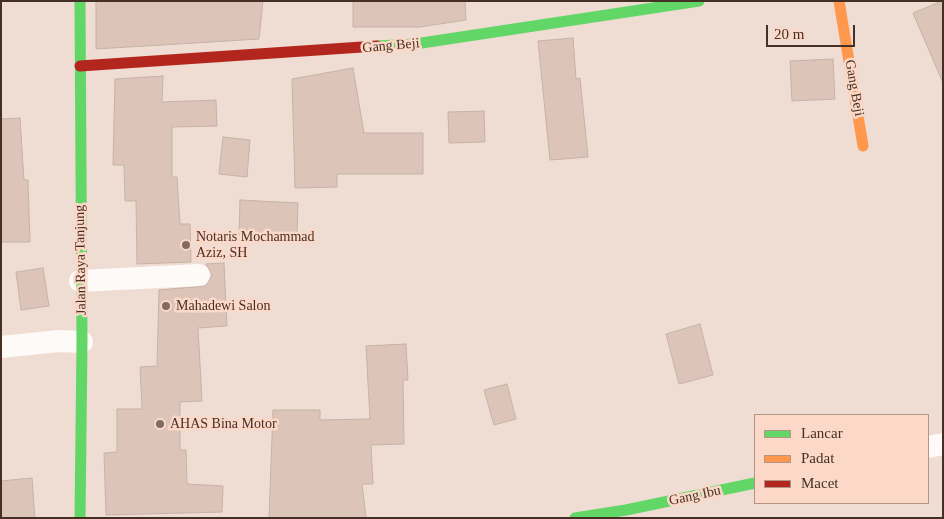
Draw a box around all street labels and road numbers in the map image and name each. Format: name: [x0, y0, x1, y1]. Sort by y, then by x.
street label: Gang Beji: [362, 35, 420, 57]
street label: Gang Beji: [841, 58, 867, 118]
street label: Jalan Raya Tanjung: [72, 205, 90, 315]
street label: Gang Ibu: [668, 482, 722, 510]

